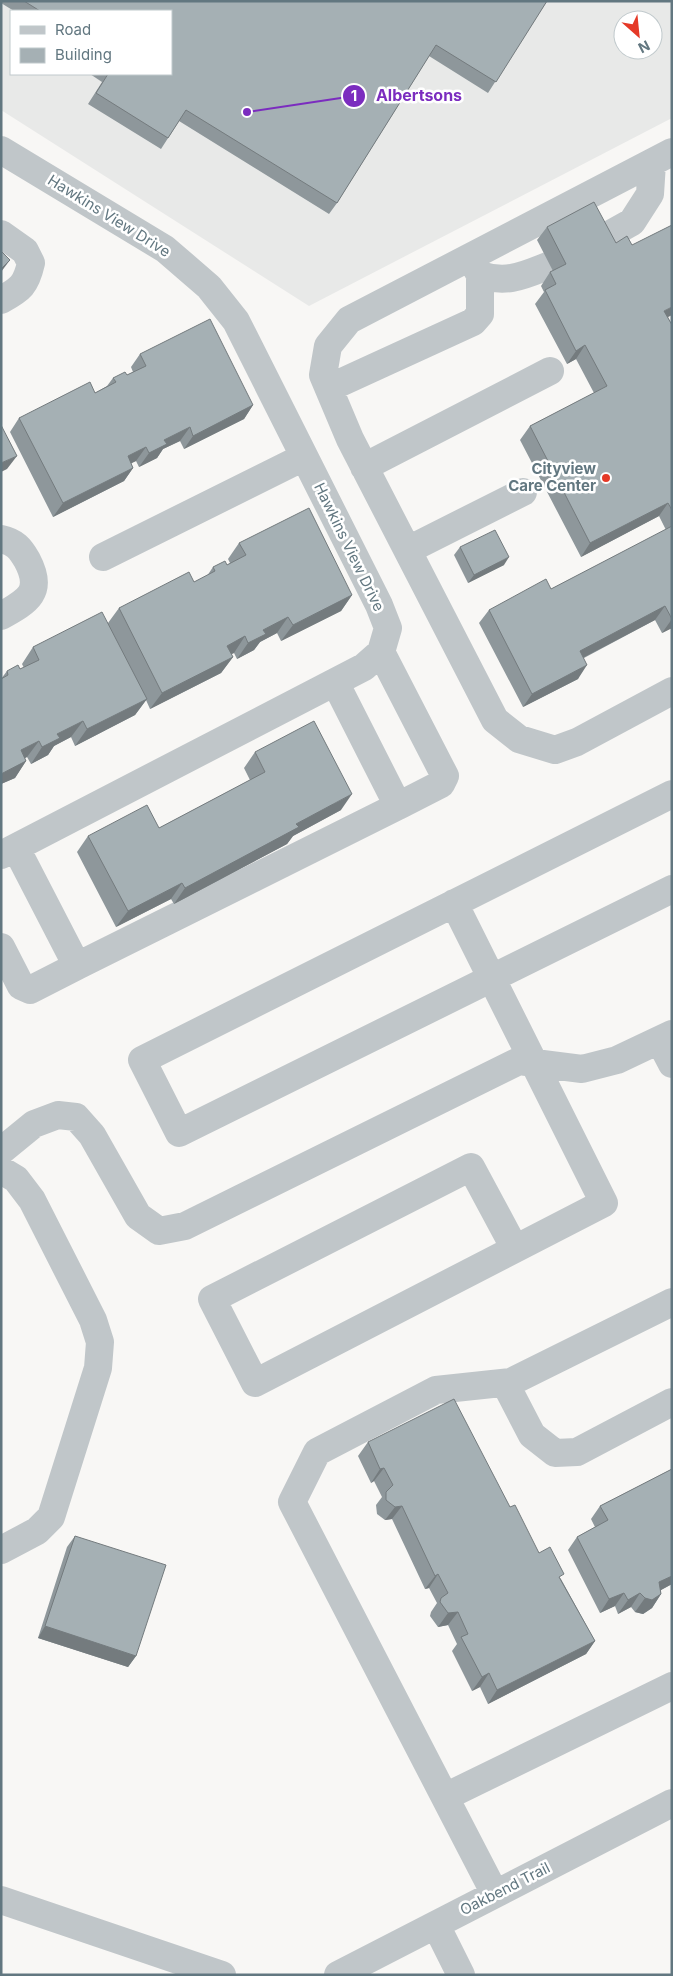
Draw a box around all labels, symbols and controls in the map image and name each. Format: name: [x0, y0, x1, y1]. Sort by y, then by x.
legend: [10, 10, 172, 75]
north arrow: [613, 10, 663, 60]
text: Road: [55, 20, 91, 39]
text: N: [636, 37, 653, 57]
text: Building: [55, 45, 112, 64]
callout: Albertsons: [341, 80, 472, 111]
text: Albertsons: [376, 85, 462, 105]
text: 1: [351, 86, 357, 105]
street label: Hawkins View Drive: [44, 170, 174, 261]
place label: Cityview Care Center: [508, 459, 596, 495]
marker: Cityview Care Center: [600, 472, 612, 484]
street label: Hawkins View Drive: [310, 479, 389, 614]
street label: Oakbend Trail: [457, 1858, 553, 1919]

